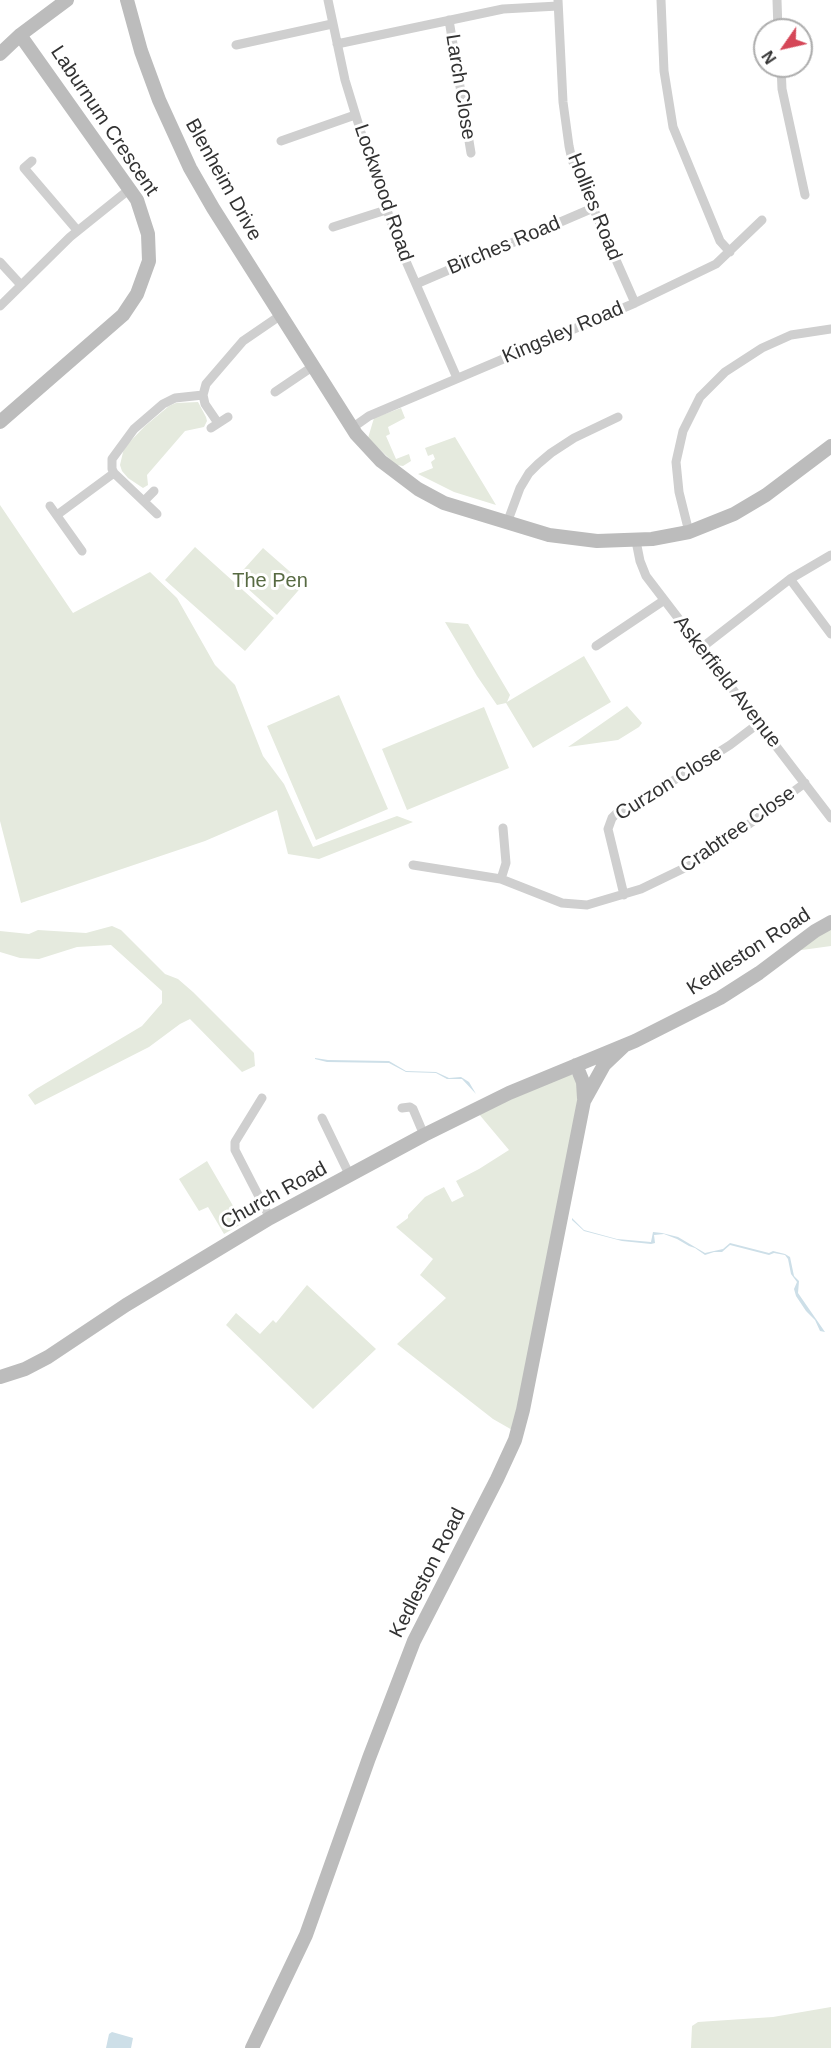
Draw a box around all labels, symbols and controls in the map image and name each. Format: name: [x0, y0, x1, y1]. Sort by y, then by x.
north arrow: [753, 18, 813, 78]
street label: Larch Close: [440, 32, 480, 142]
street label: Laburnum Crescent: [45, 41, 163, 201]
text: N: [759, 48, 780, 67]
street label: Blenheim Drive: [180, 115, 266, 245]
street label: Lockwood Road: [348, 121, 418, 265]
street label: Hollies Road: [562, 150, 626, 264]
street label: Birches Road: [444, 211, 564, 281]
street label: Kingsley Road: [499, 297, 627, 369]
park label: The Pen: [232, 569, 308, 593]
street label: Askerfield Avenue: [668, 611, 786, 753]
street label: Curzon Close: [611, 742, 727, 826]
street label: Crabtree Close: [676, 782, 800, 878]
street label: Kedleston Road: [683, 903, 815, 1001]
street label: Church Road: [217, 1157, 331, 1235]
street label: Kedleston Road: [385, 1504, 471, 1642]

